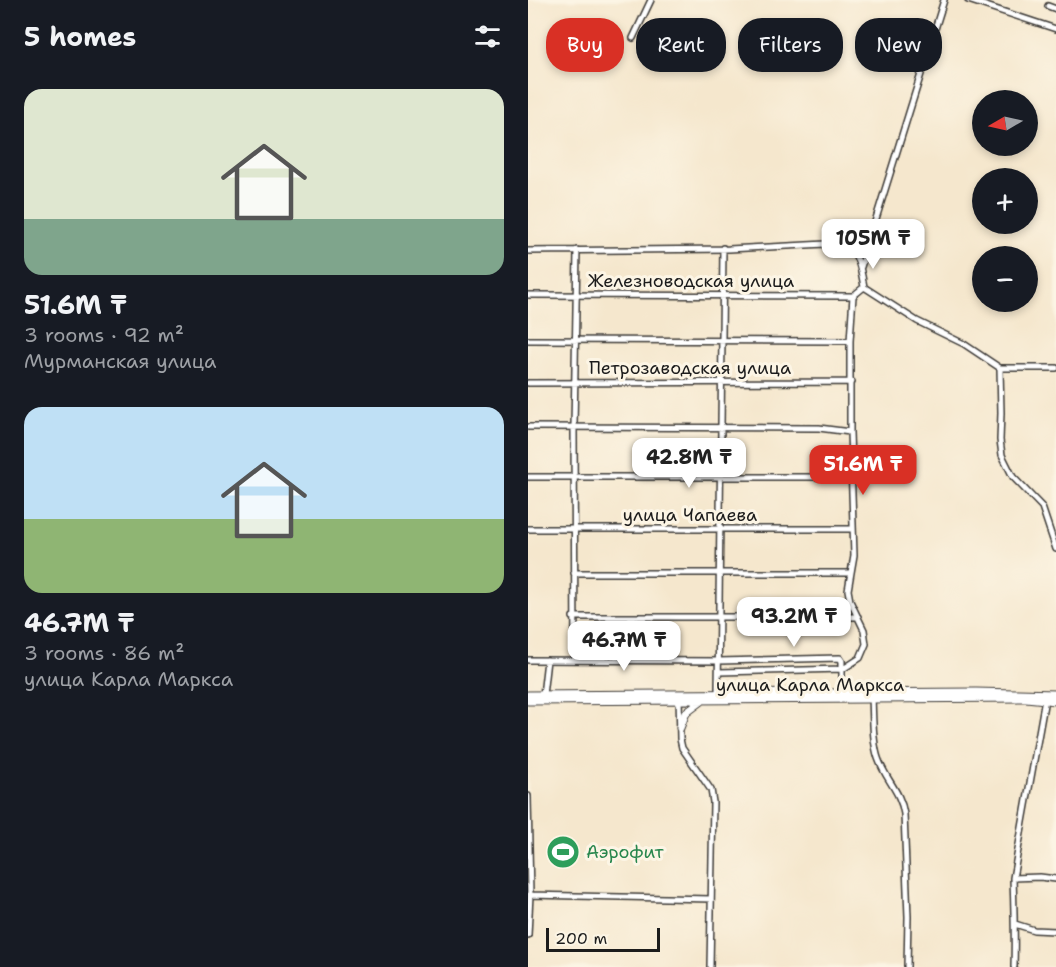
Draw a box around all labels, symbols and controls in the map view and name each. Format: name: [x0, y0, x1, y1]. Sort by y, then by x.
chip: Buy: [546, 18, 624, 72]
chip: Rent: [636, 18, 726, 72]
chip: Filters: [738, 18, 843, 72]
chip: New: [855, 18, 942, 72]
text: 5 homes: [24, 19, 136, 54]
icon: filters: [471, 20, 504, 53]
north arrow: [972, 90, 1038, 156]
map controls: [972, 90, 1038, 312]
icon: home: [210, 128, 318, 236]
button: +: [972, 168, 1038, 234]
pin: 105M ₸: [824, 219, 922, 270]
text: 105M ₸: [836, 225, 910, 251]
button: −: [972, 246, 1038, 312]
street label: Железноводская улица: [588, 269, 794, 293]
text: 51.6M ₸: [24, 287, 127, 322]
text: 3 rooms · 92 m²: [24, 322, 184, 348]
text: Мурманская улица: [24, 348, 217, 374]
street label: Петрозаводская улица: [589, 356, 791, 380]
pin: 42.8M ₸: [634, 438, 744, 489]
text: 42.8M ₸: [646, 444, 732, 470]
pin: 51.6M ₸: [808, 445, 918, 496]
icon: home: [210, 446, 318, 554]
text: 51.6M ₸: [823, 451, 903, 477]
street label: улица Чапаева: [623, 503, 757, 527]
pin: 93.2M ₸: [739, 597, 849, 648]
text: 93.2M ₸: [751, 603, 837, 629]
text: 46.7M ₸: [24, 605, 134, 640]
pin: 46.7M ₸: [569, 621, 679, 672]
text: 46.7M ₸: [582, 627, 666, 653]
text: 3 rooms · 86 m²: [24, 640, 184, 666]
text: улица Карла Маркса: [24, 666, 233, 692]
street label: улица Карла Маркса: [716, 673, 904, 697]
sports icon: Аэрофит: [545, 834, 581, 870]
place label: Аэрофит: [586, 840, 665, 864]
scale bar: [546, 925, 660, 952]
text: 200 m: [555, 928, 607, 949]

